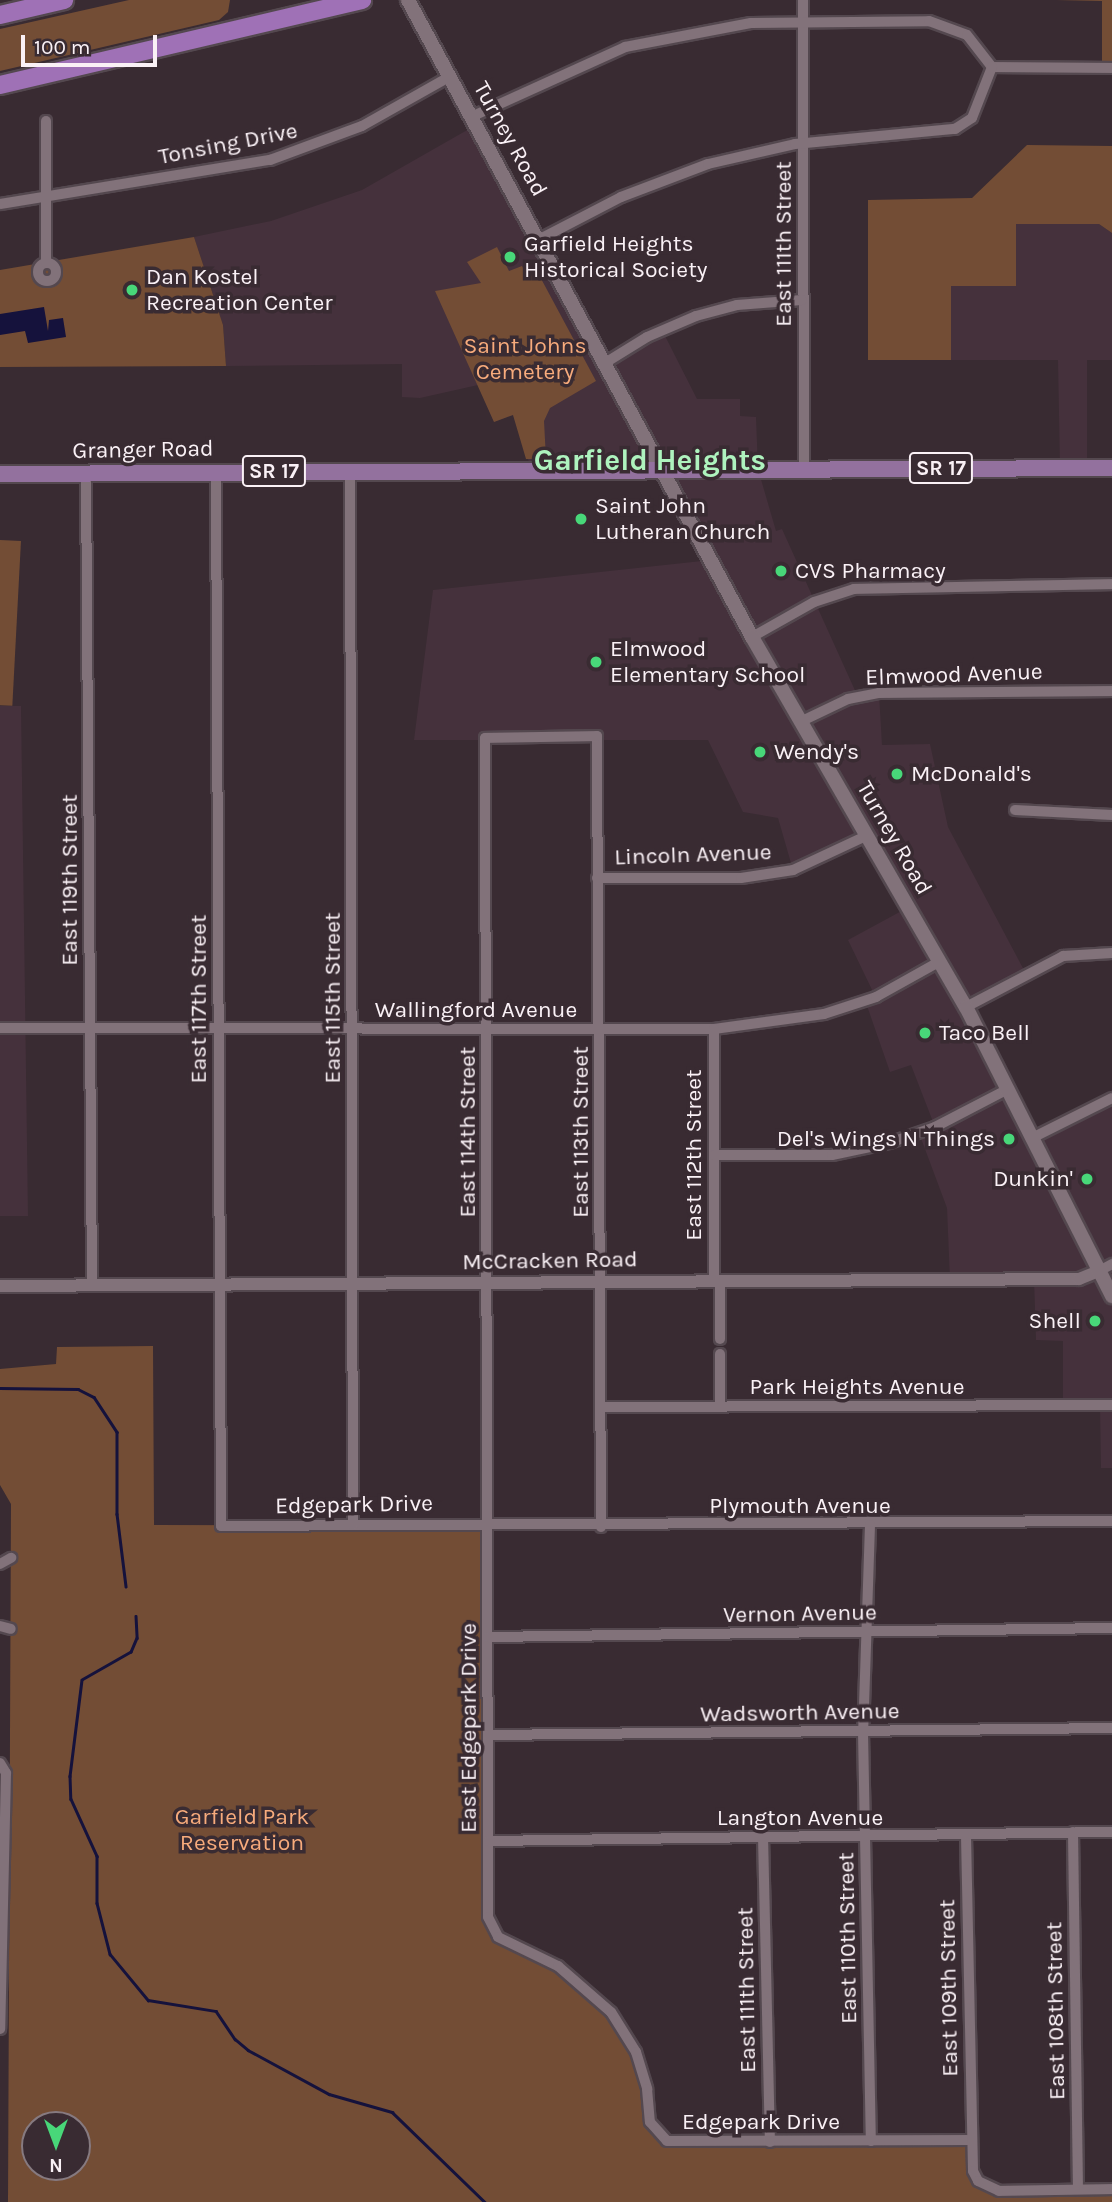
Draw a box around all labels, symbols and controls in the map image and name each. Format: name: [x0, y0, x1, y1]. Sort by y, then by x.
scale bar: [24, 21, 161, 65]
text: 100 m: [34, 35, 91, 59]
street label: Turney Road: [467, 77, 553, 201]
street label: Tonsing Drive: [156, 117, 300, 171]
street label: East 111th Street: [770, 161, 798, 327]
place label: Garfield Heights Historical Society: [524, 230, 707, 284]
marker: Garfield Heights Historical Society: [502, 249, 518, 265]
place label: Dan Kostel Recreation Center: [146, 263, 333, 317]
marker: Dan Kostel Recreation Center: [124, 282, 140, 298]
park label: Saint Johns Cemetery: [463, 332, 587, 386]
street label: Granger Road: [72, 435, 214, 465]
district label: Garfield Heights: [534, 442, 766, 478]
road number: SR 17: [908, 450, 974, 486]
road number: SR 17: [241, 454, 307, 489]
place label: Saint John Lutheran Church: [595, 492, 770, 546]
marker: Saint John Lutheran Church: [573, 511, 589, 527]
place label: CVS Pharmacy: [795, 557, 946, 585]
marker: CVS Pharmacy: [773, 563, 789, 579]
place label: Elmwood Elementary School: [610, 635, 805, 689]
marker: Elmwood Elementary School: [588, 654, 604, 670]
street label: Elmwood Avenue: [865, 658, 1043, 692]
place label: Wendy's: [774, 738, 859, 766]
marker: Wendy's: [752, 744, 768, 760]
place label: McDonald's: [911, 760, 1032, 788]
marker: McDonald's: [889, 766, 905, 782]
street label: Turney Road: [850, 776, 938, 900]
street label: East 119th Street: [56, 794, 84, 966]
street label: Lincoln Avenue: [614, 838, 772, 872]
street label: East 115th Street: [319, 912, 347, 1084]
street label: East 117th Street: [185, 915, 213, 1083]
street label: Wallingford Avenue: [375, 996, 577, 1024]
place label: Taco Bell: [939, 1019, 1030, 1047]
marker: Taco Bell: [917, 1025, 933, 1041]
street label: East 113th Street: [567, 1046, 595, 1218]
street label: East 114th Street: [454, 1047, 482, 1217]
street label: East 112th Street: [680, 1069, 708, 1241]
place label: Del's Wings N Things: [777, 1125, 995, 1153]
marker: Del's Wings N Things: [1001, 1131, 1017, 1147]
place label: Dunkin': [993, 1165, 1073, 1193]
marker: Dunkin': [1079, 1171, 1095, 1187]
street label: McCracken Road: [462, 1246, 638, 1276]
place label: Shell: [1029, 1307, 1081, 1335]
marker: Shell: [1087, 1313, 1103, 1329]
street label: Park Heights Avenue: [750, 1373, 964, 1401]
street label: Edgepark Drive: [275, 1490, 433, 1520]
street label: Plymouth Avenue: [709, 1492, 891, 1520]
street label: Vernon Avenue: [723, 1599, 877, 1629]
street label: East Edgepark Drive: [455, 1623, 483, 1833]
street label: Wadsworth Avenue: [700, 1697, 900, 1729]
park label: Garfield Park Reservation: [175, 1803, 309, 1857]
street label: Langton Avenue: [717, 1804, 883, 1832]
street label: East 110th Street: [833, 1852, 863, 2024]
street label: East 109th Street: [934, 1899, 964, 2077]
street label: East 111th Street: [732, 1907, 762, 2073]
street label: East 108th Street: [1041, 1922, 1071, 2100]
street label: Edgepark Drive: [682, 2108, 840, 2136]
north arrow: [21, 2111, 91, 2181]
text: N: [49, 2154, 63, 2176]

